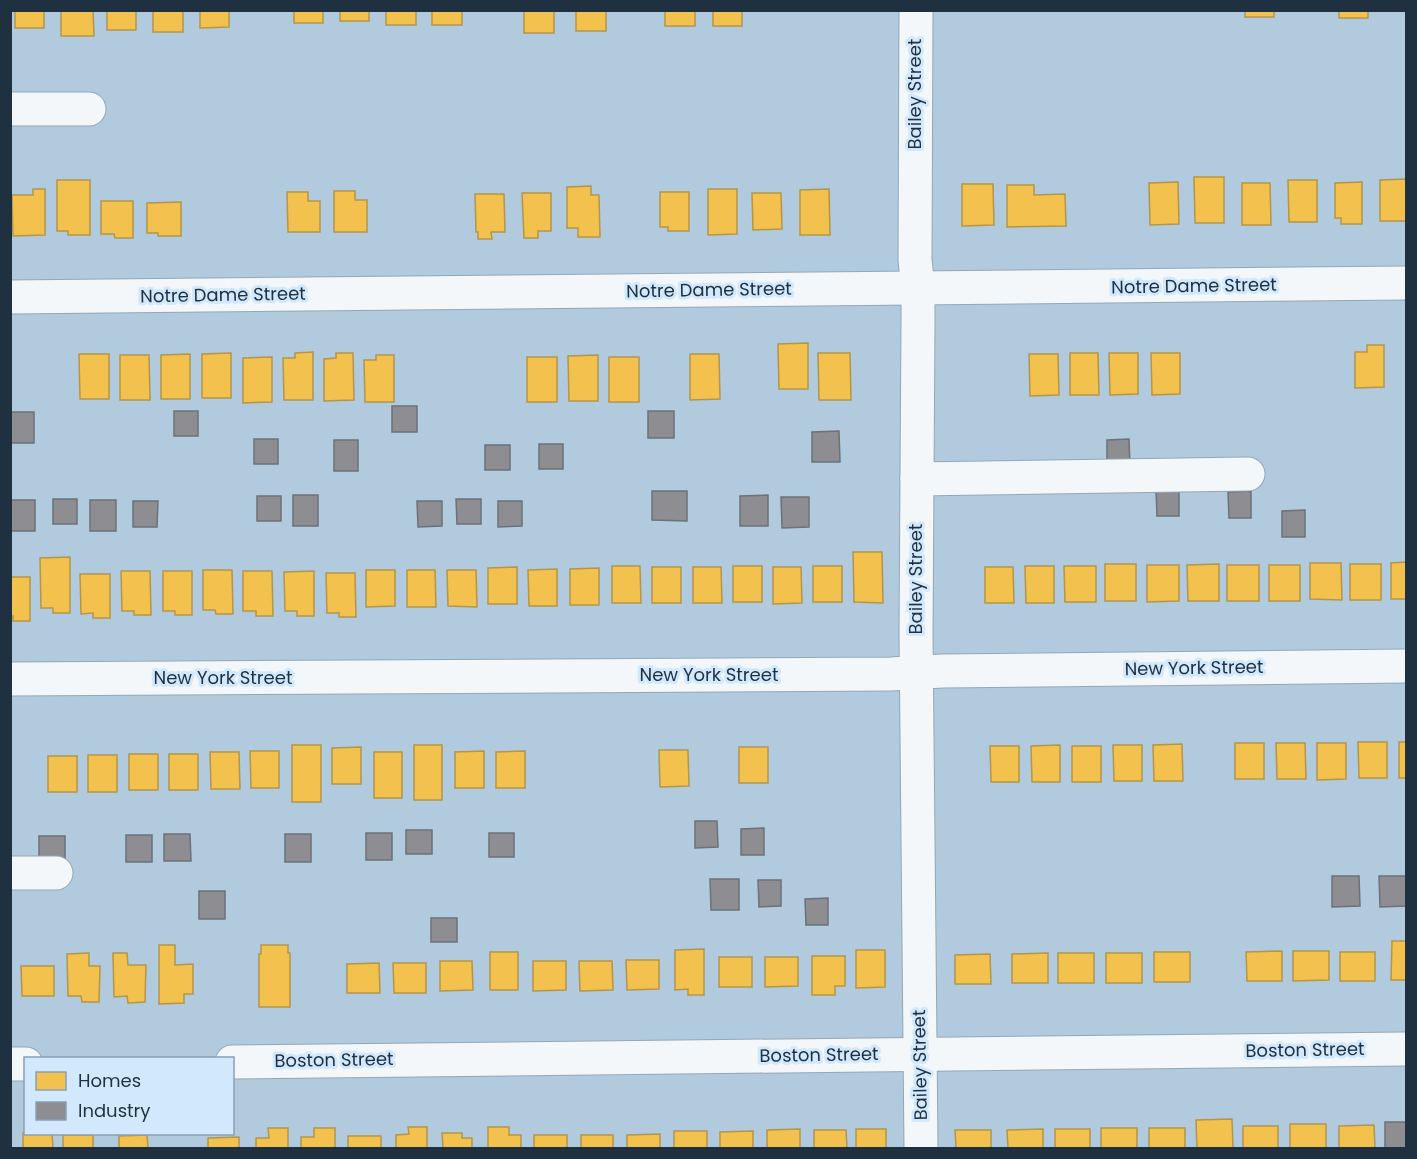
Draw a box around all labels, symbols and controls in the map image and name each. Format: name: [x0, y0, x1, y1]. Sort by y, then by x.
street label: Bailey Street: [902, 39, 927, 149]
street label: Notre Dame Street: [1111, 272, 1277, 299]
street label: Notre Dame Street: [626, 276, 792, 303]
street label: Notre Dame Street: [140, 281, 306, 308]
street label: Bailey Street: [903, 524, 928, 634]
street label: New York Street: [1124, 654, 1264, 681]
street label: New York Street: [640, 662, 778, 687]
street label: New York Street: [154, 665, 292, 690]
street label: Bailey Street: [906, 1009, 933, 1121]
street label: Boston Street: [1245, 1036, 1365, 1063]
street label: Boston Street: [759, 1041, 879, 1068]
street label: Boston Street: [274, 1046, 394, 1073]
legend: [24, 1057, 234, 1135]
text: Homes: [78, 1068, 141, 1093]
text: Industry: [78, 1098, 150, 1123]

